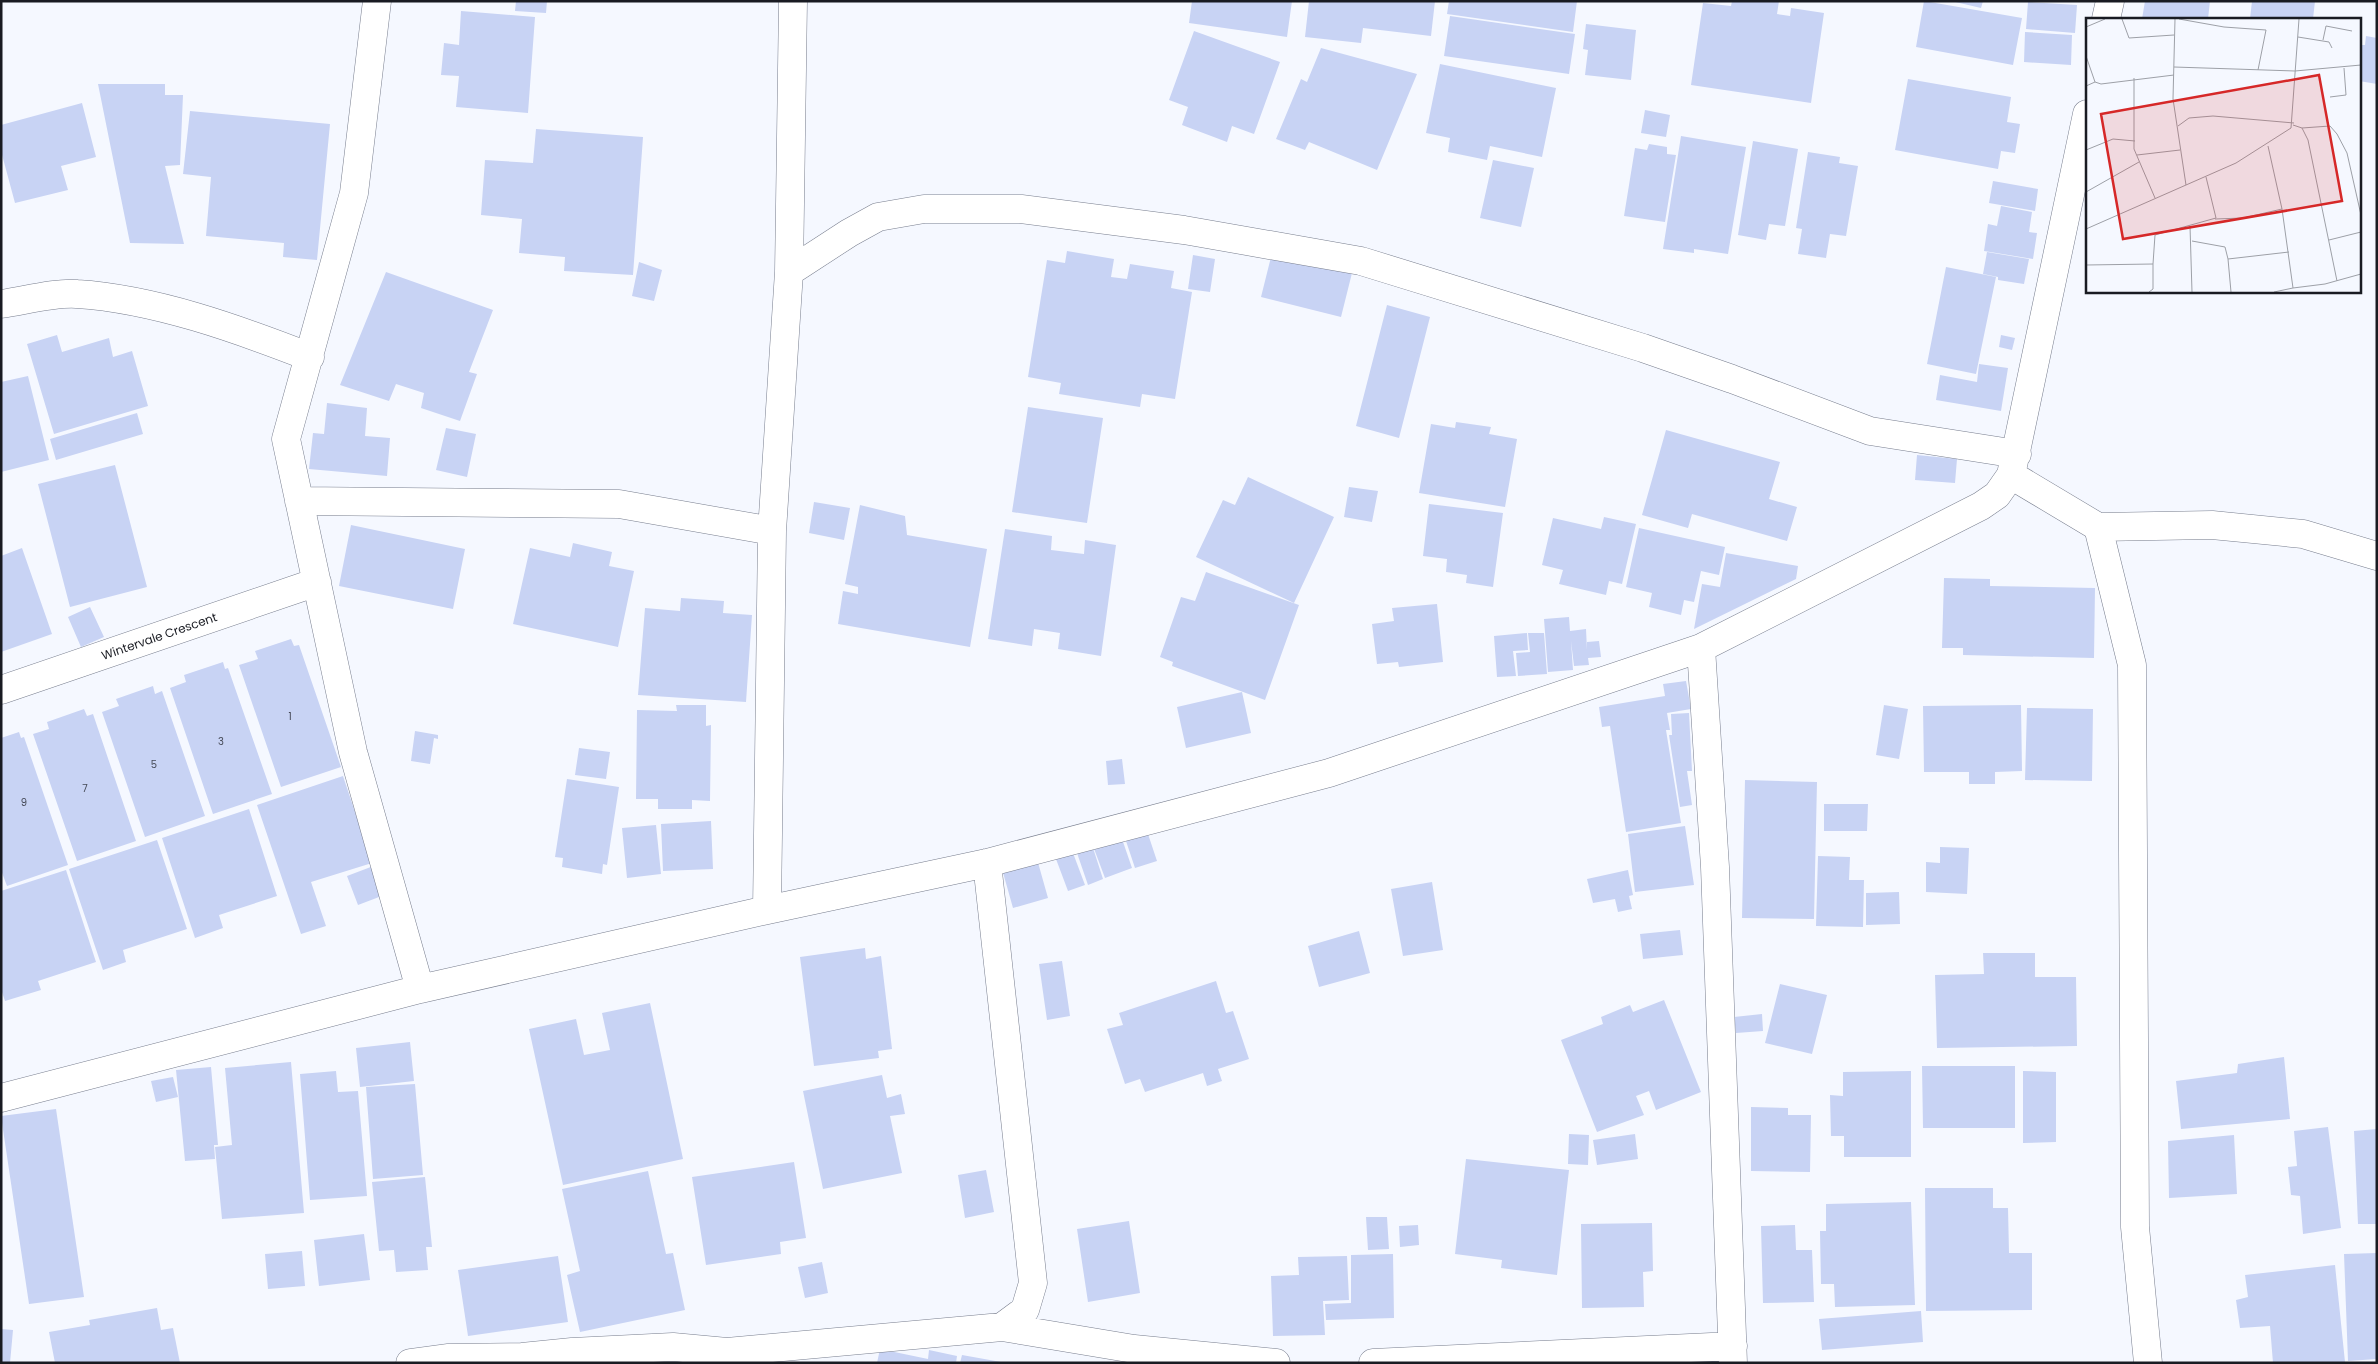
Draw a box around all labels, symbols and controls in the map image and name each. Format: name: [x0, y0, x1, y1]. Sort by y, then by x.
inset map: [2086, 18, 2360, 292]
street label: Wintervale Crescent: [99, 608, 219, 664]
house number: 1: [288, 709, 292, 724]
house number: 3: [218, 734, 224, 749]
house number: 5: [151, 757, 157, 772]
house number: 7: [82, 781, 88, 796]
house number: 9: [21, 795, 27, 810]

